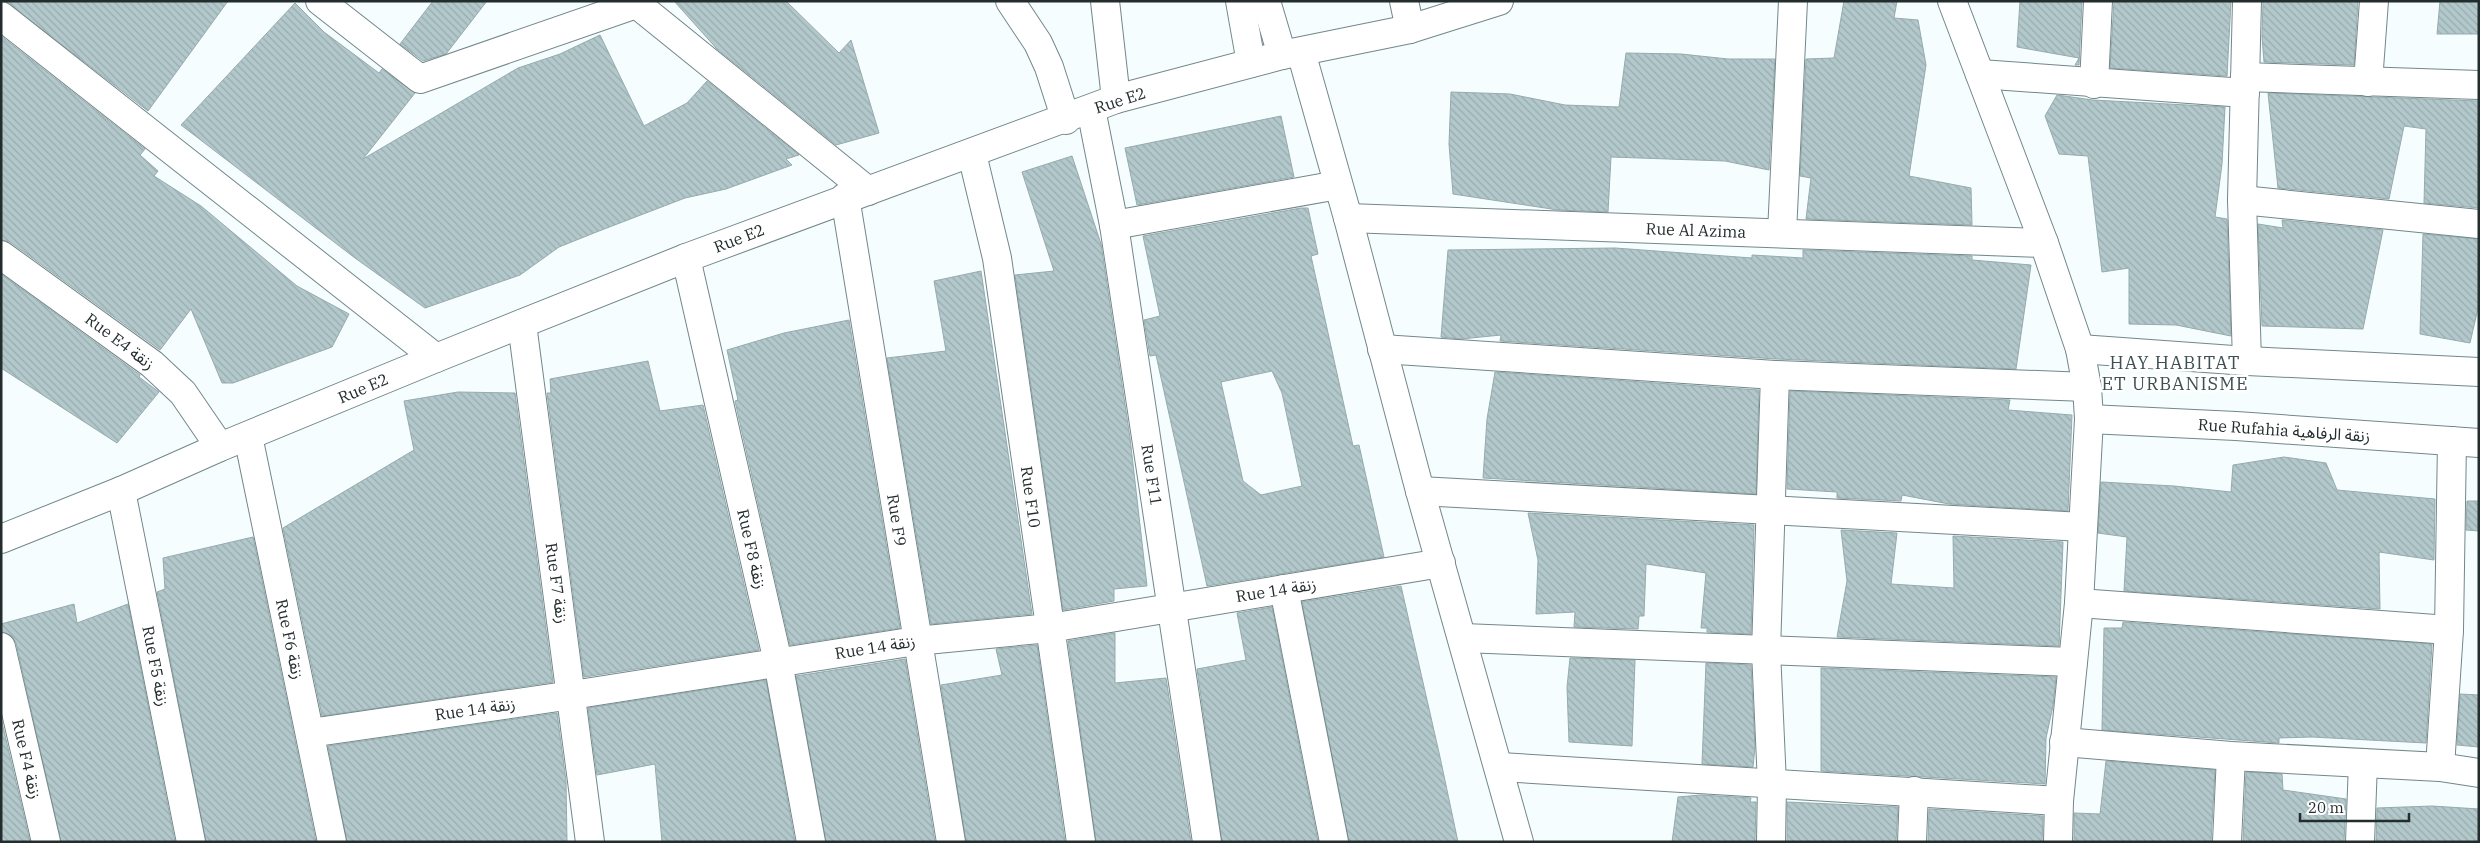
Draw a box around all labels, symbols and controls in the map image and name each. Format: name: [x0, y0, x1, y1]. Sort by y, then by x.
street label: Rue E2: [1092, 82, 1148, 118]
street label: Rue Al Azima: [1645, 218, 1747, 242]
street label: Rue E2: [711, 219, 767, 257]
street label: Rue E4 زنقة: [81, 308, 159, 374]
district label: HAY HABITAT ET URBANISME: [2102, 351, 2248, 395]
street label: Rue E2: [335, 368, 391, 408]
street label: Rue Rufahia زنقة الرفاهية: [2197, 414, 2371, 446]
street label: Rue F11: [1137, 443, 1167, 507]
street label: Rue F10: [1017, 465, 1045, 529]
street label: Rue F9: [883, 493, 911, 547]
street label: Rue F8 زنقة: [733, 507, 771, 591]
street label: Rue F7 زنقة: [541, 541, 573, 625]
street label: Rue 14 زنقة: [1234, 574, 1318, 606]
street label: Rue F6 زنقة: [272, 597, 308, 681]
street label: Rue F5 زنقة: [138, 624, 174, 708]
street label: Rue 14 زنقة: [833, 631, 917, 663]
street label: Rue 14 زنقة: [433, 693, 517, 725]
street label: Rue F4 زنقة: [8, 717, 46, 801]
scale bar: [2300, 790, 2409, 822]
text: 20 m: [2308, 798, 2344, 817]

